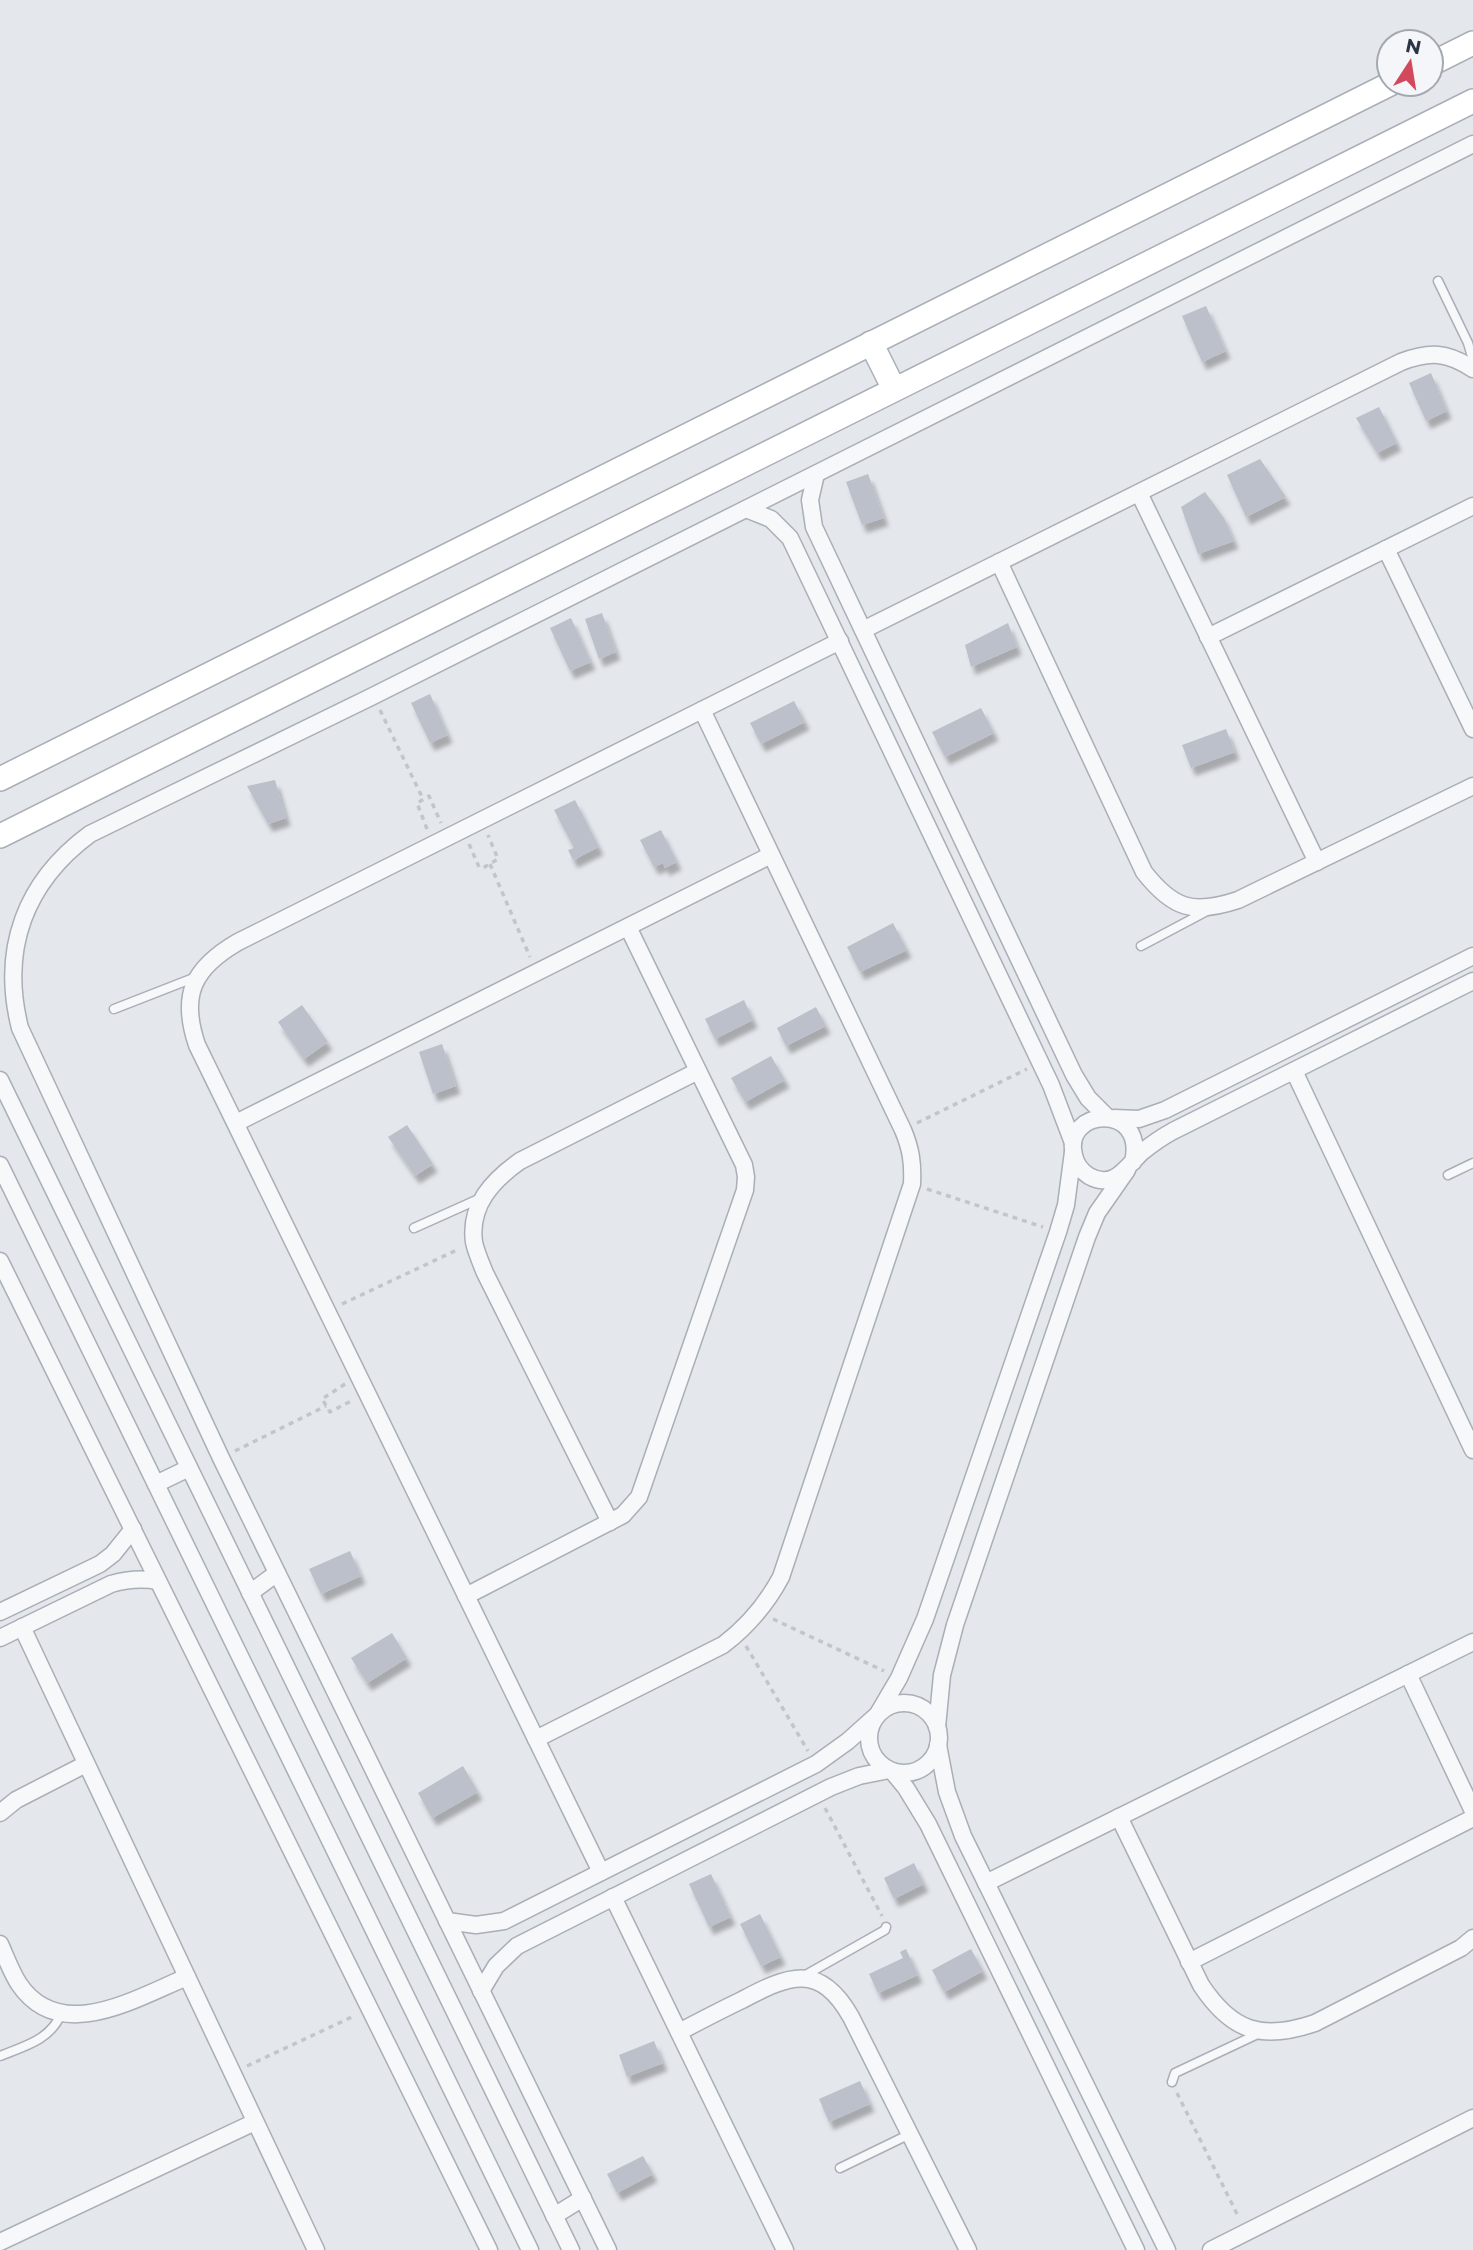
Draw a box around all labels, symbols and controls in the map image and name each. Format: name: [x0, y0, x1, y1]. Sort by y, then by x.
north arrow: [1375, 28, 1445, 98]
text: N: [1404, 34, 1423, 60]

